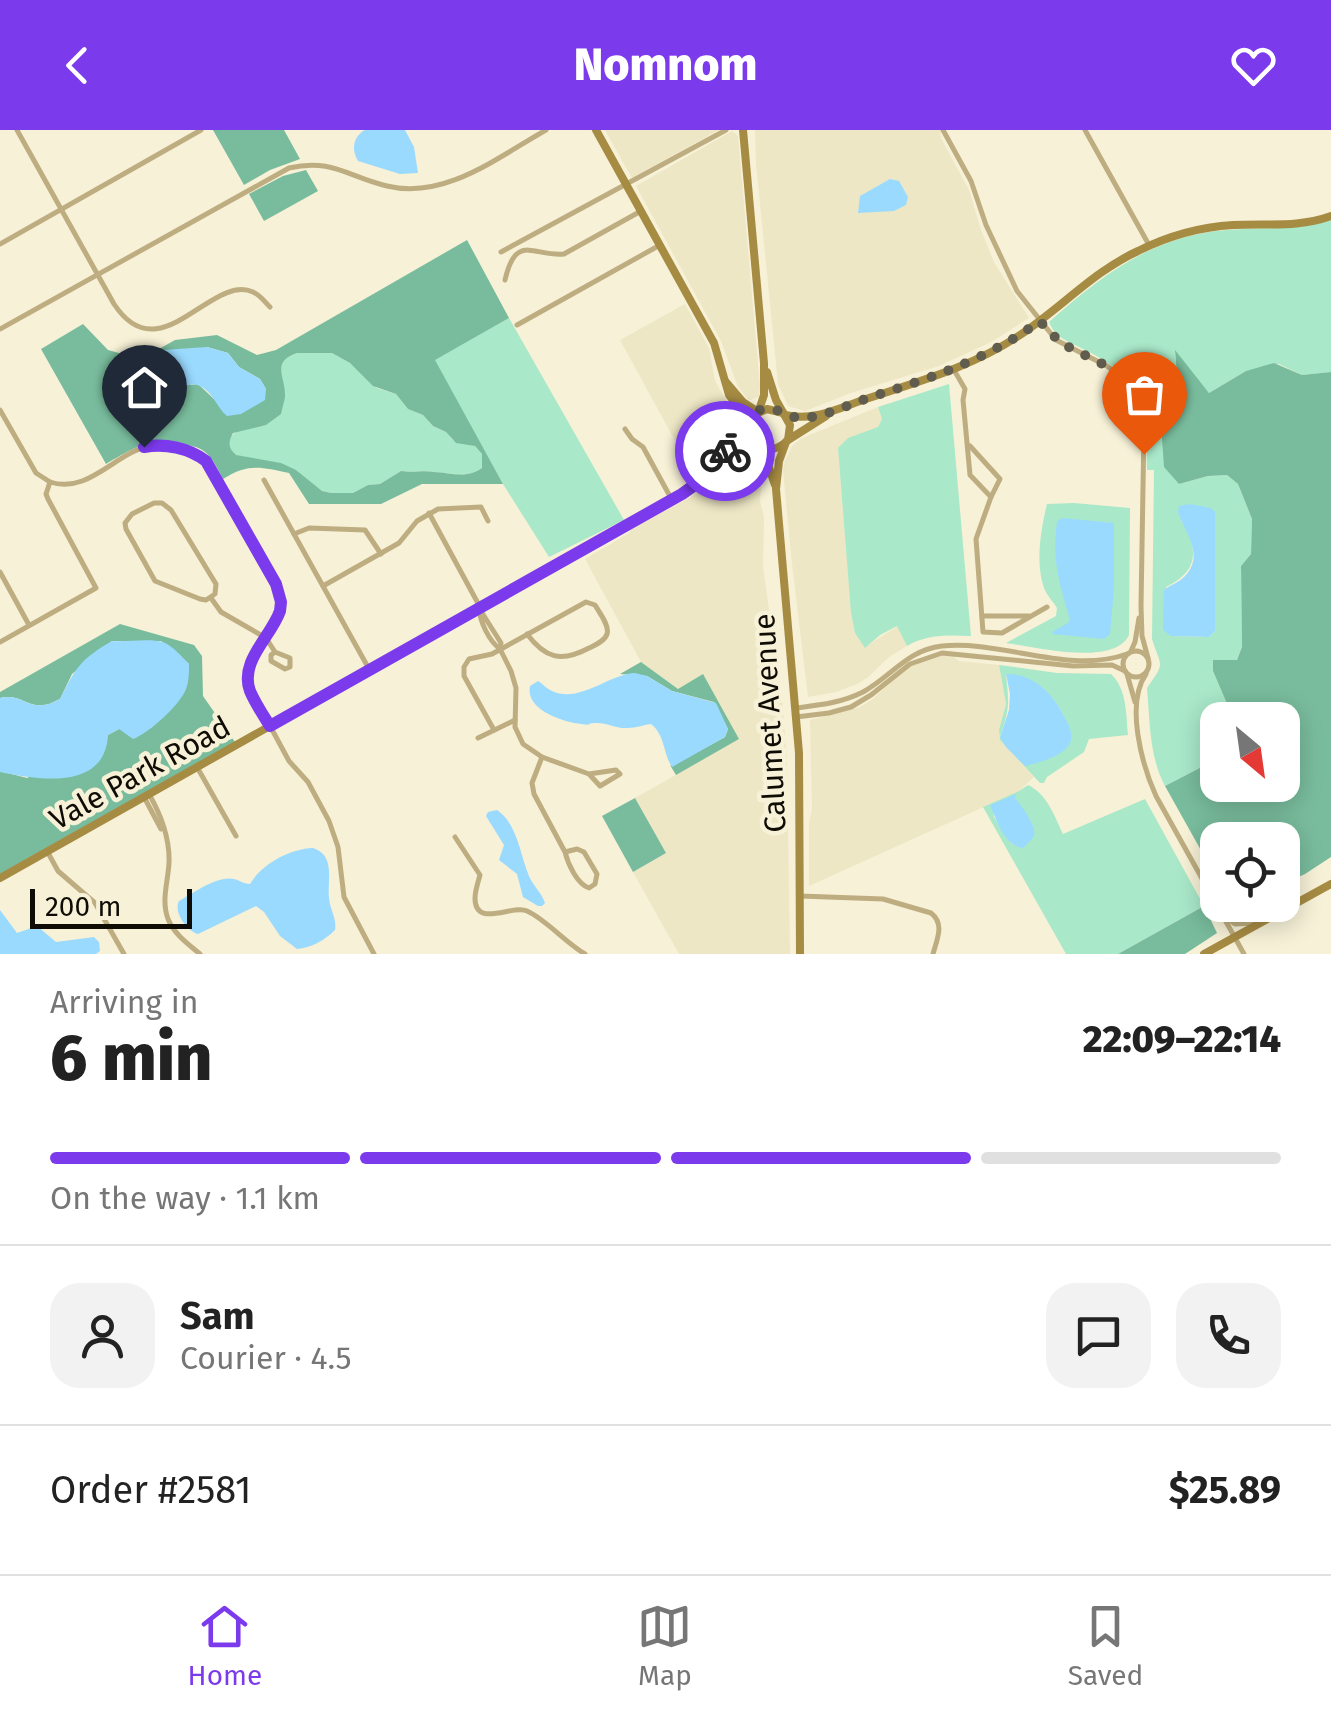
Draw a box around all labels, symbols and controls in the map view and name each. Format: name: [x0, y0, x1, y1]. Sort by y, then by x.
icon: back: [50, 38, 105, 93]
text: Nomnom: [574, 38, 757, 92]
icon: heart: [1226, 38, 1281, 93]
pin: [102, 345, 187, 448]
pin: [1102, 352, 1187, 455]
icon: home: [117, 360, 172, 415]
icon: bag: [1117, 367, 1172, 422]
courier: [675, 401, 775, 501]
icon: bike: [698, 424, 753, 479]
street label: Calumet Avenue: [746, 613, 794, 833]
north arrow: [1200, 702, 1300, 802]
map controls: [1200, 702, 1300, 922]
street label: Vale Park Road: [44, 709, 236, 837]
button: locate: [1200, 822, 1300, 922]
scale bar: [30, 884, 192, 928]
text: 200 m: [45, 890, 122, 923]
text: Arriving in: [50, 983, 198, 1021]
text: 22:09–22:14: [1083, 1016, 1281, 1062]
text: 6 min: [50, 1019, 212, 1097]
text: On the way · 1.1 km: [50, 1179, 320, 1217]
button: person: [50, 1283, 155, 1388]
button: chat: [1046, 1283, 1151, 1388]
button: phone: [1176, 1283, 1281, 1388]
text: Sam: [180, 1293, 255, 1339]
text: Courier · 4.5: [180, 1339, 351, 1377]
text: Order #2581: [50, 1467, 251, 1513]
text: $25.89: [1169, 1467, 1281, 1513]
tab: Home: [188, 1599, 262, 1692]
tab: Map: [637, 1599, 692, 1692]
tab: Saved: [1068, 1599, 1143, 1692]

